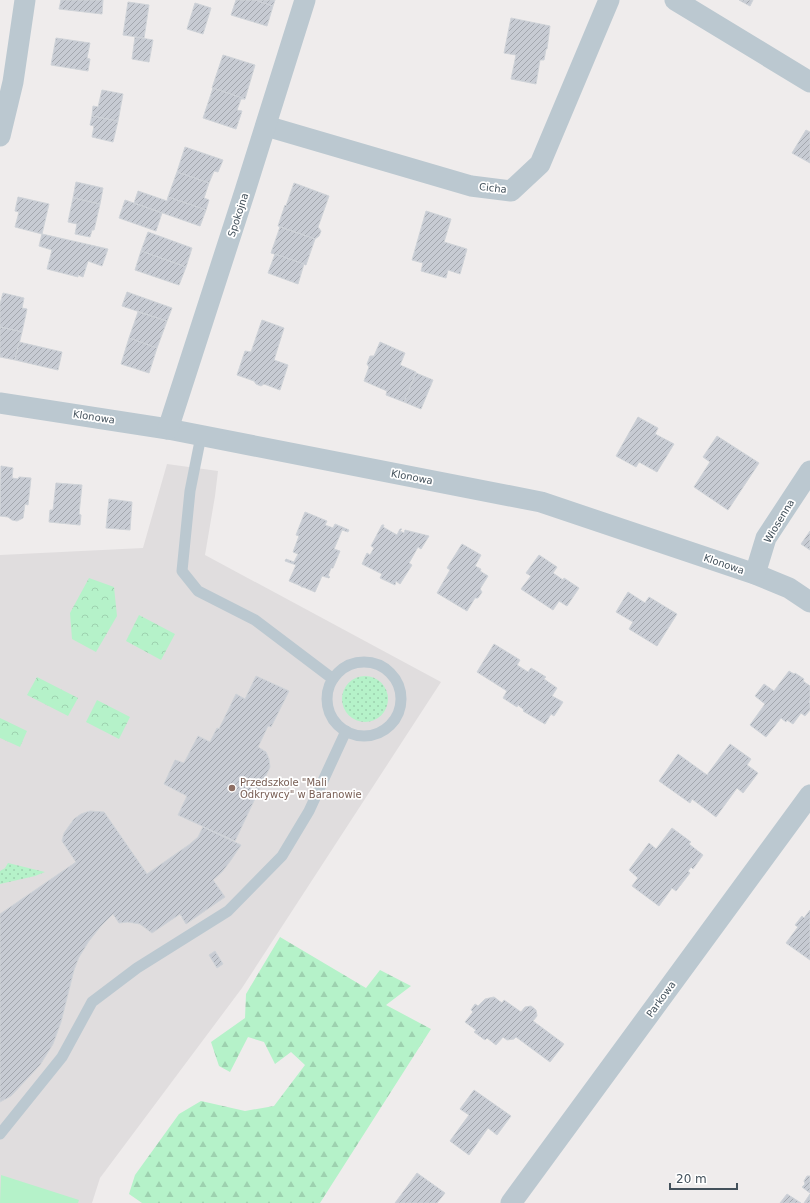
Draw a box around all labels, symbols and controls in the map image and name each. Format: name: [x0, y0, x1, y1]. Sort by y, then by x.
street label: Cicha: [479, 181, 507, 195]
street label: Spokojna: [226, 192, 250, 238]
street label: Klonowa: [72, 408, 116, 426]
street label: Klonowa: [390, 468, 434, 486]
street label: Wiosenna: [762, 497, 796, 545]
street label: Klonowa: [702, 552, 746, 576]
place label: Przedszkole "Mali Odkrywcy" w Baranowie: [240, 777, 362, 800]
marker: Przedszkole "Mali Odkrywcy" w Baranowie: [227, 783, 237, 793]
street label: Parkowa: [644, 979, 678, 1019]
scale bar: [670, 1165, 737, 1191]
text: 20 m: [676, 1172, 707, 1186]

